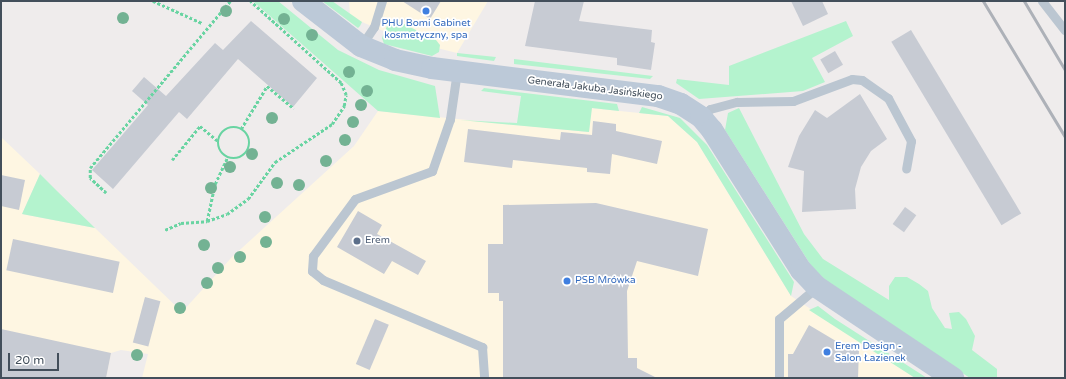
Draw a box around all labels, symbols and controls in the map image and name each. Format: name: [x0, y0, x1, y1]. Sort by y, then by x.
marker: PHU Bomi Gabinet kosmetyczny, spa: [421, 6, 431, 16]
place label: PHU Bomi Gabinet kosmetyczny, spa: [381, 17, 471, 40]
street label: Generała Jakuba Jasińskiego: [527, 75, 663, 103]
place label: Erem: [365, 235, 390, 247]
marker: Erem: [352, 236, 362, 246]
place label: PSB Mrówka: [575, 275, 636, 287]
marker: PSB Mrówka: [562, 276, 572, 286]
place label: Erem Design - Salon Łazienek: [835, 340, 906, 364]
scale bar: [10, 345, 61, 371]
marker: Erem Design - Salon Łazienek: [822, 347, 832, 357]
text: 20 m: [15, 353, 44, 367]

